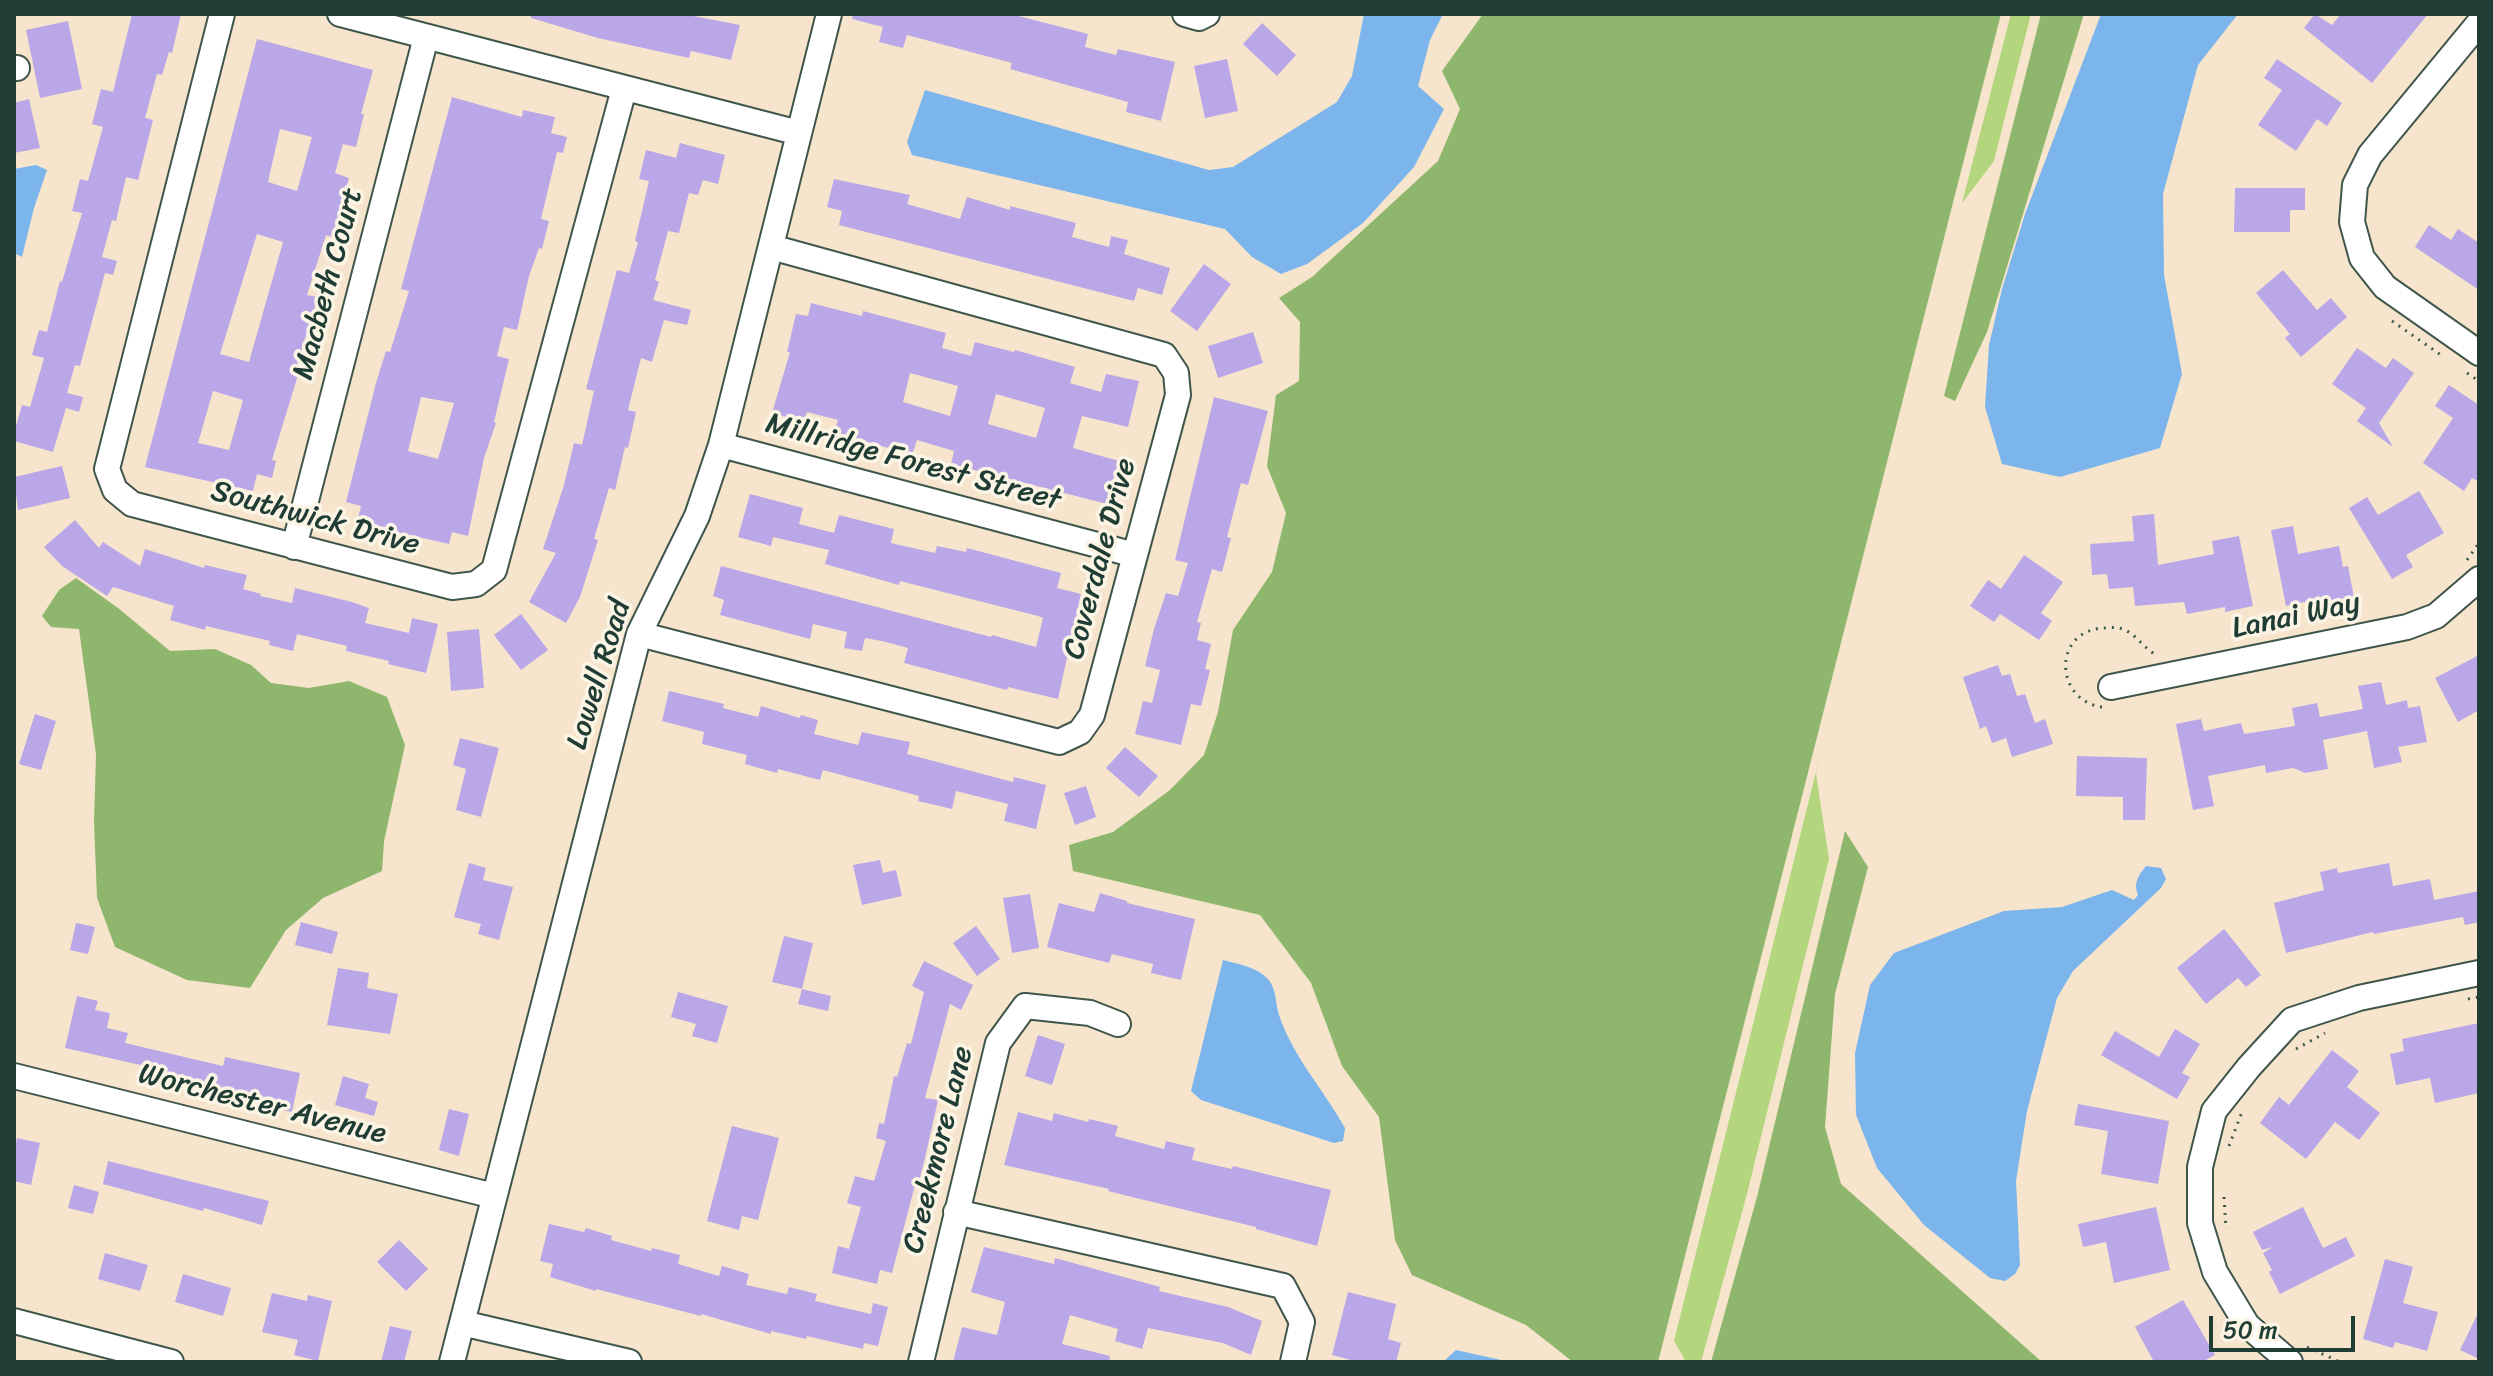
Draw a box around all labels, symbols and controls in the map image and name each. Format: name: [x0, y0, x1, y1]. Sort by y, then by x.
street label: Macbeth Court: [286, 184, 372, 384]
street label: Millridge Forest Street: [762, 406, 1064, 520]
street label: Coverdale Drive: [1057, 455, 1145, 663]
street label: Southwick Drive: [207, 474, 423, 564]
street label: Lanai Way: [2229, 586, 2363, 648]
street label: Lowell Road: [560, 596, 640, 754]
street label: Creekmore Lane: [896, 1043, 982, 1257]
street label: Worchester Avenue: [134, 1057, 390, 1153]
scale bar: [2213, 1300, 2359, 1350]
text: 50 m: [2223, 1309, 2278, 1351]

